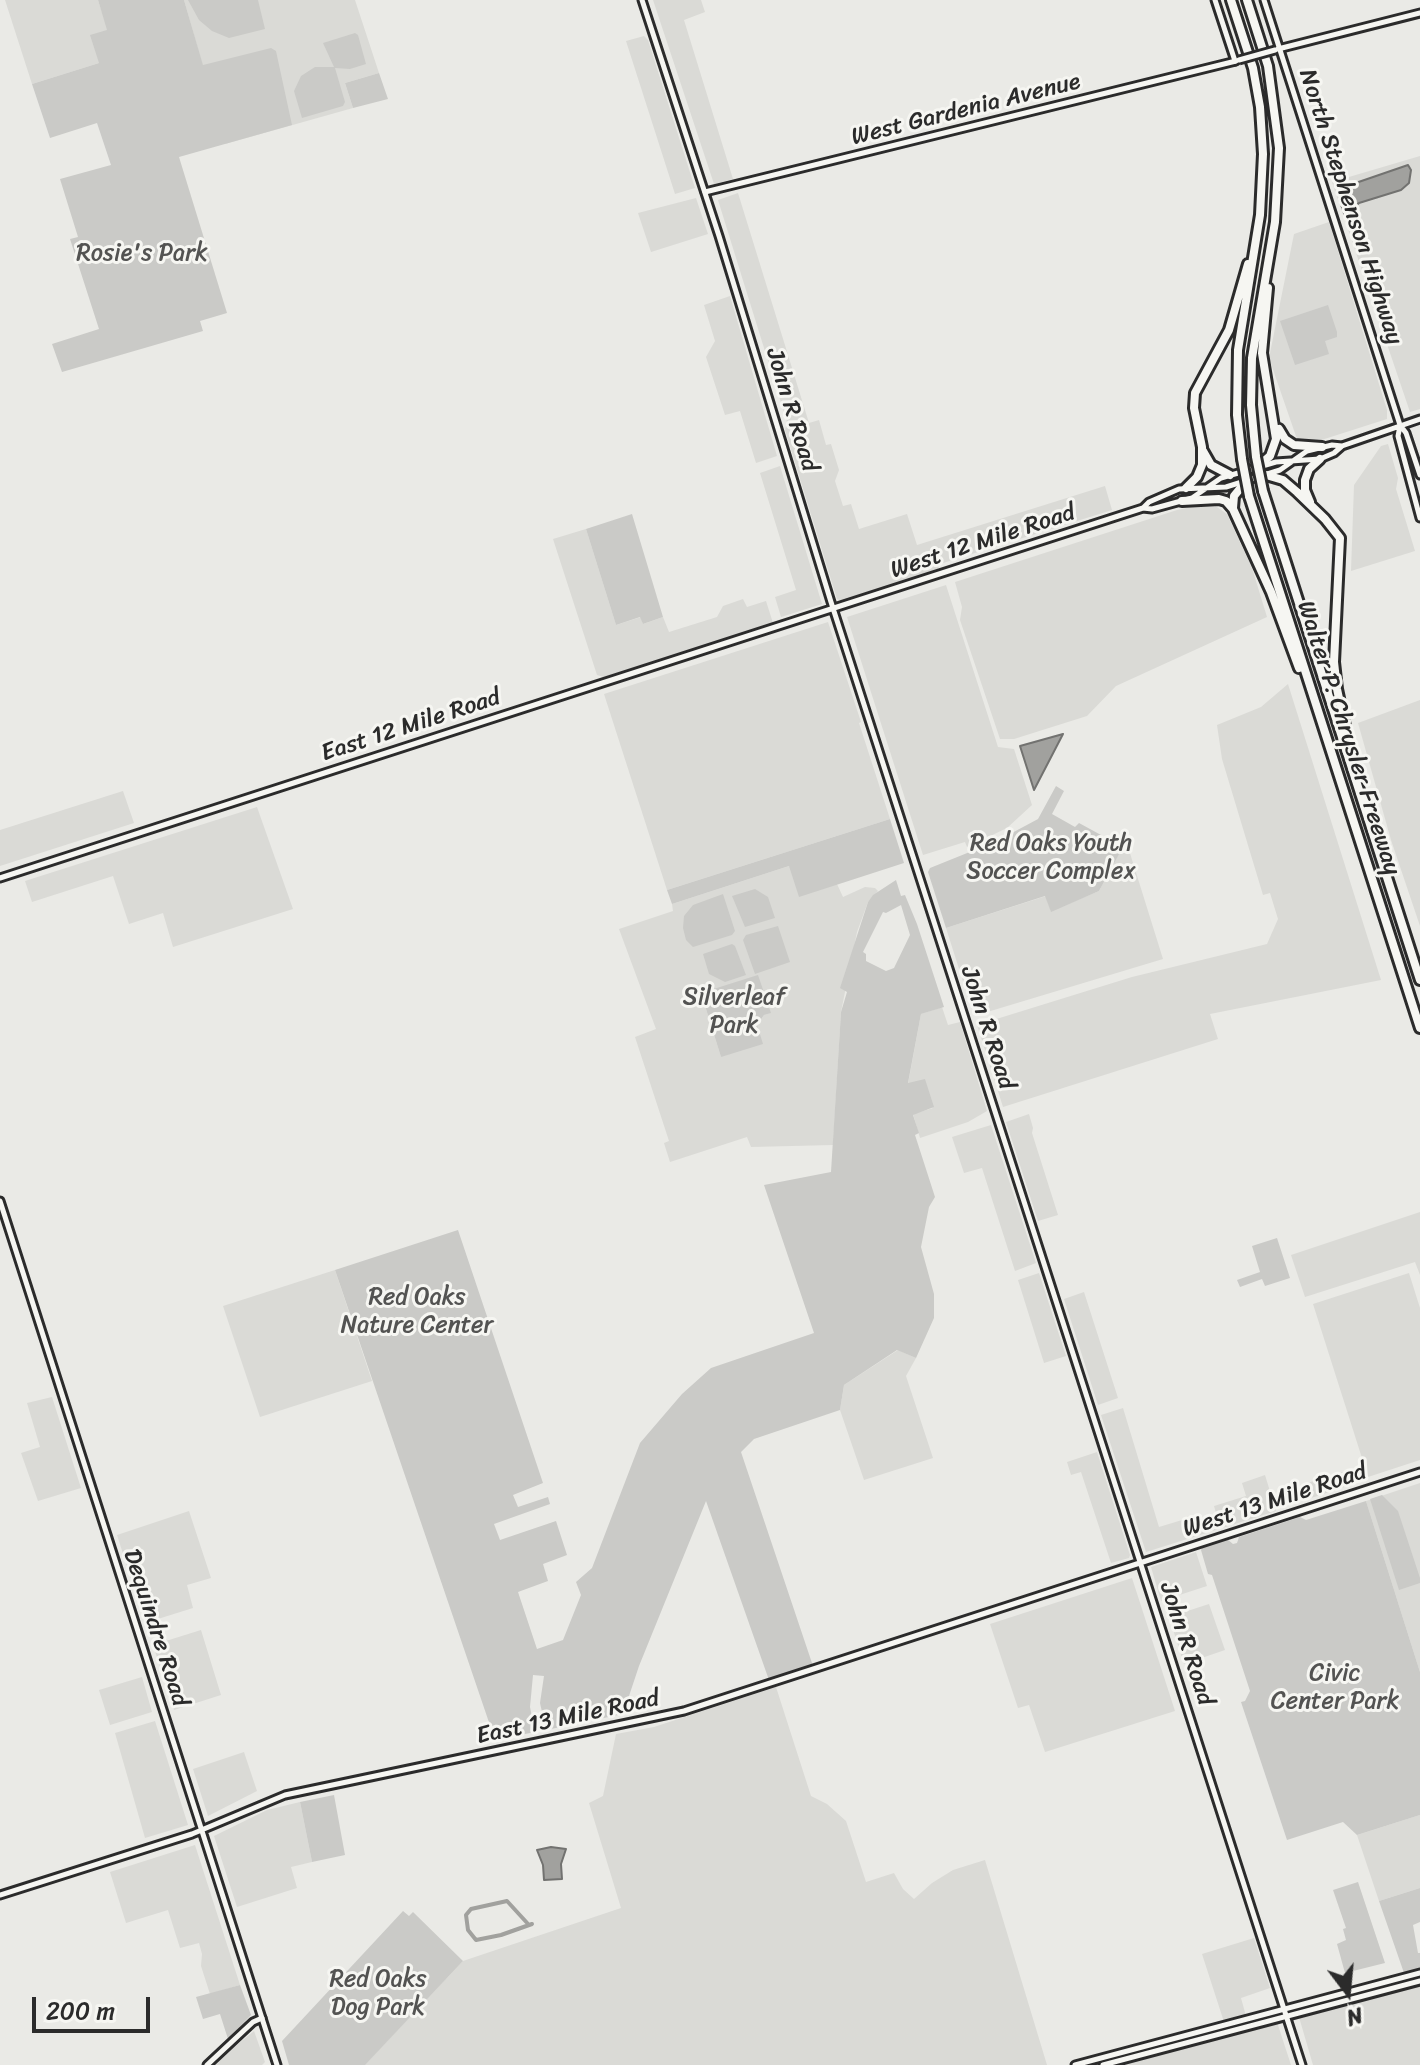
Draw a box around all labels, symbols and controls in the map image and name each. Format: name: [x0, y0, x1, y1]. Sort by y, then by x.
street label: North Stephenson Highway: [1292, 66, 1408, 348]
street label: West Gardenia Avenue: [849, 68, 1083, 152]
park label: Rosie's Park: [76, 240, 208, 268]
street label: John R Road: [759, 345, 823, 475]
street label: West 12 Mile Road: [887, 499, 1079, 585]
street label: Walter P. Chrysler Freeway: [1290, 597, 1406, 879]
street label: East 12 Mile Road: [318, 683, 504, 769]
park label: Red Oaks Youth Soccer Complex: [966, 830, 1136, 886]
street label: John R Road: [954, 963, 1020, 1093]
park label: Silverleaf Park: [683, 984, 785, 1040]
park label: Red Oaks Nature Center: [341, 1284, 493, 1340]
street label: West 13 Mile Road: [1180, 1458, 1370, 1544]
street label: Dequindre Road: [116, 1546, 194, 1710]
street label: John R Road: [1153, 1579, 1219, 1709]
park label: Civic Center Park: [1271, 1660, 1399, 1716]
street label: East 13 Mile Road: [474, 1685, 662, 1751]
north arrow: [1308, 1953, 1388, 2033]
park label: Red Oaks Dog Park: [329, 1966, 427, 2022]
scale bar: [36, 1981, 154, 2031]
text: 200 m: [46, 1990, 115, 2032]
text: N: [1342, 1996, 1367, 2037]

